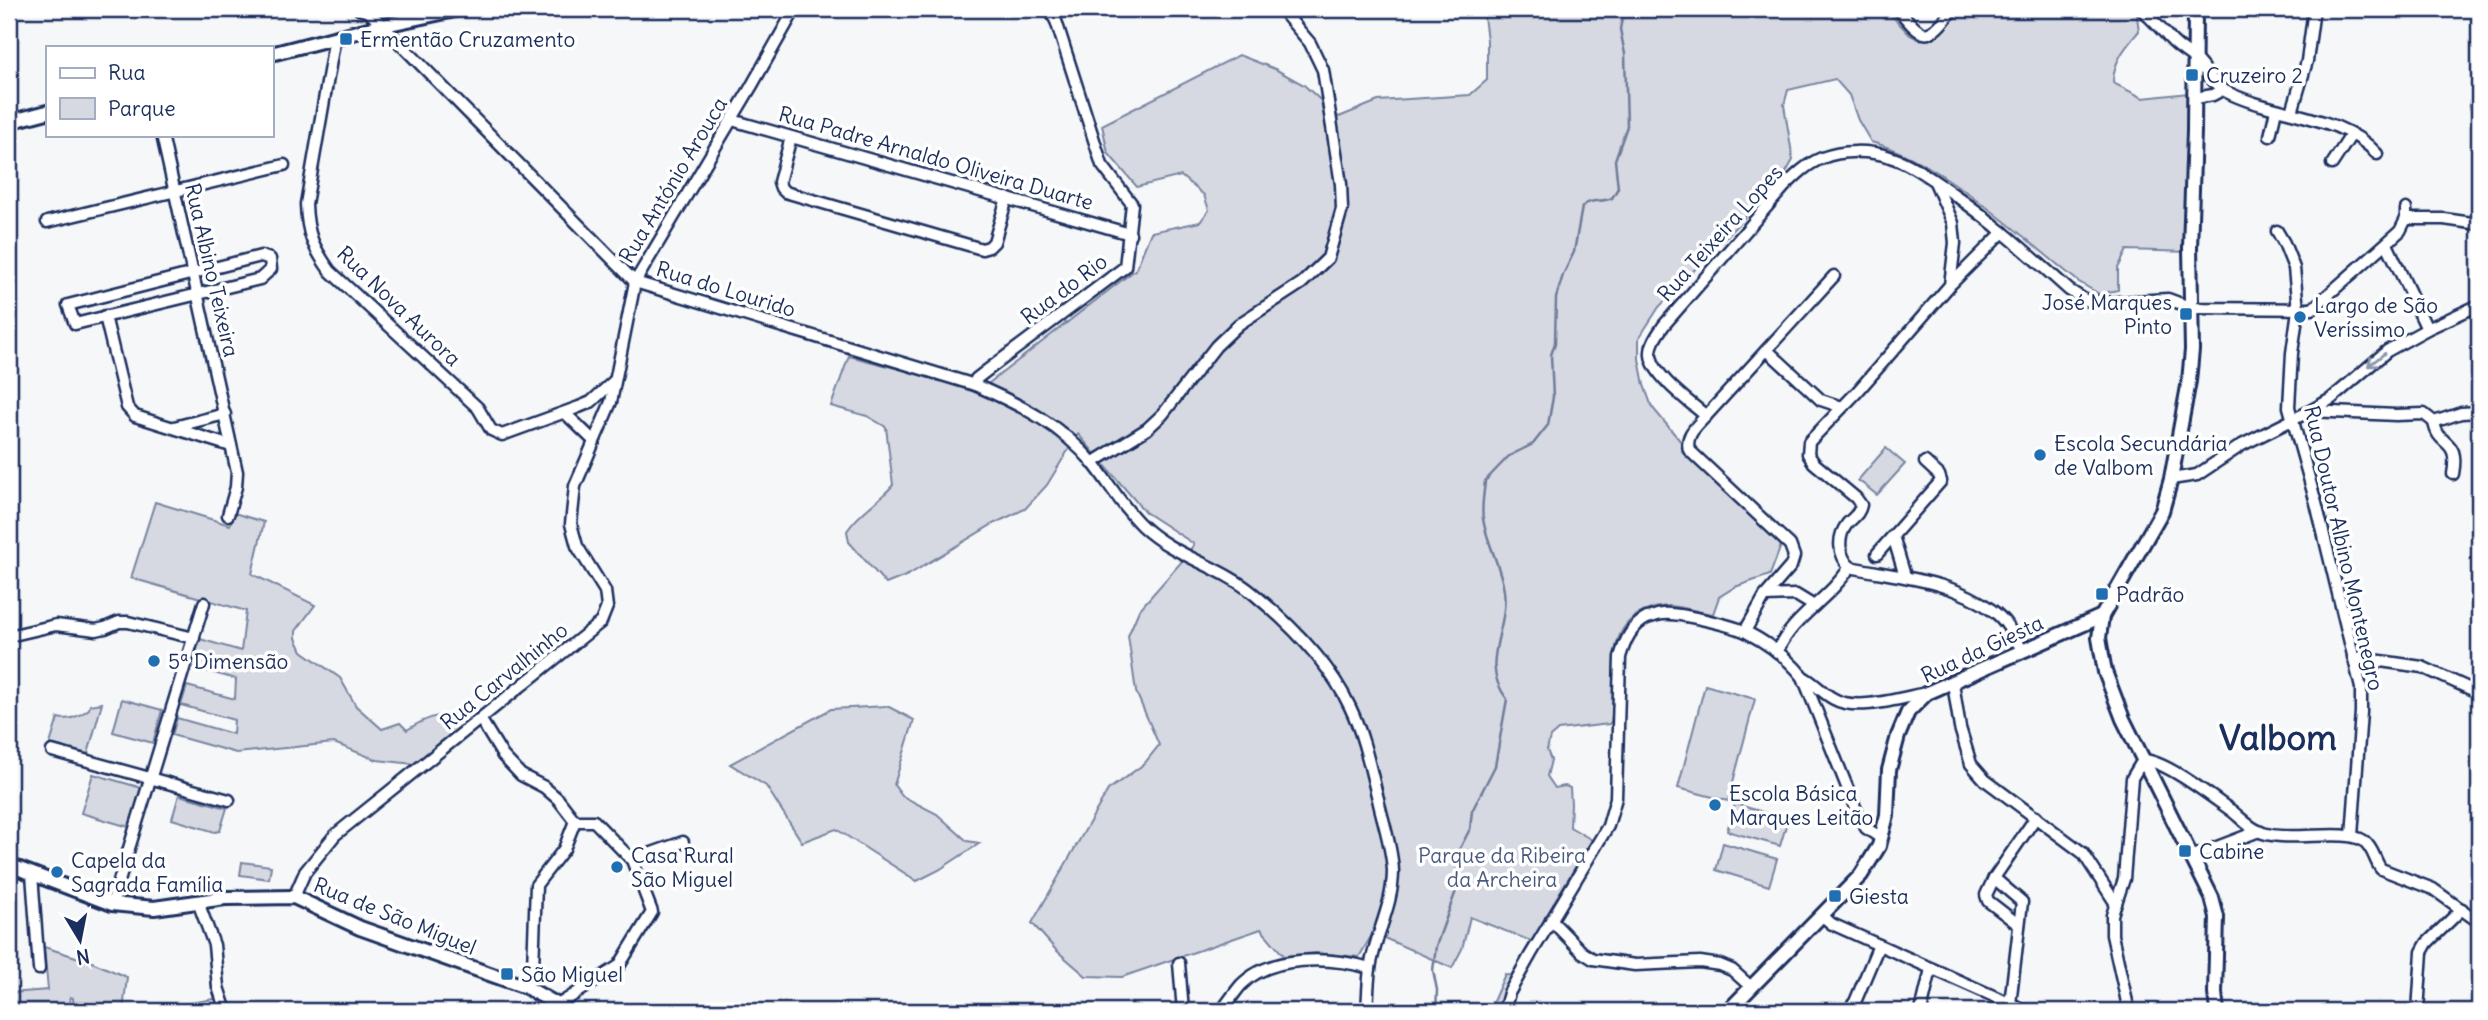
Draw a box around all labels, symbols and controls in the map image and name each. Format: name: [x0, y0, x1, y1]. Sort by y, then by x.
place label: Ermentão Cruzamento: [360, 26, 575, 53]
marker: Ermentão Cruzamento: [338, 31, 354, 47]
legend: [46, 46, 273, 136]
text: Rua: [108, 59, 145, 86]
place label: Cruzeiro 2: [2206, 62, 2303, 89]
marker: Cruzeiro 2: [2184, 67, 2200, 83]
street label: Rua António Arouca: [613, 92, 733, 268]
text: Parque: [108, 95, 176, 122]
street label: Rua Padre Arnaldo Oliveira Duarte: [776, 100, 1096, 216]
street label: Rua Teixeira Lopes: [1651, 159, 1789, 307]
street label: Rua Albino Teixeira: [179, 181, 245, 359]
street label: Rua Nova Aurora: [331, 240, 467, 372]
street label: Rua do Rio: [1015, 248, 1113, 330]
street label: Rua do Lourido: [653, 255, 799, 323]
place label: José Marques Pinto: [2042, 289, 2172, 340]
place label: Largo de São Veríssimo: [2314, 292, 2438, 343]
marker: José Marques Pinto: [2178, 306, 2194, 322]
marker: Largo de São Veríssimo: [2292, 309, 2308, 325]
one-way arrow: [2367, 352, 2386, 367]
street label: Rua Doutor Albino Montenegro: [2298, 403, 2390, 693]
place label: Escola Secundária de Valbom: [2054, 430, 2228, 481]
marker: Escola Secundária de Valbom: [2032, 447, 2048, 463]
place label: Padrão: [2116, 581, 2184, 608]
marker: Padrão: [2094, 586, 2110, 602]
street label: Rua da Giesta: [1917, 609, 2047, 689]
street label: Rua Carvalhinho: [435, 616, 573, 736]
place label: 5ª Dimensão: [168, 648, 288, 675]
marker: 5ª Dimensão: [146, 653, 162, 669]
district label: Valbom: [2219, 715, 2337, 759]
place label: Escola Básica Marques Leitão: [1729, 780, 1873, 831]
marker: Escola Básica Marques Leitão: [1707, 797, 1723, 813]
place label: Cabine: [2199, 838, 2264, 865]
place label: Casa Rural São Miguel: [631, 842, 734, 893]
park label: Parque da Ribeira da Archeira: [1418, 842, 1586, 893]
marker: Cabine: [2177, 843, 2193, 859]
place label: Capela da Sagrada Família: [71, 847, 223, 898]
marker: Casa Rural São Miguel: [609, 859, 625, 875]
marker: Capela da Sagrada Família: [49, 864, 65, 880]
street label: Rua de São Miguel: [310, 871, 480, 961]
place label: Giesta: [1849, 883, 1909, 910]
marker: Giesta: [1827, 888, 1843, 904]
north arrow: [46, 904, 116, 974]
text: N: [74, 944, 92, 970]
place label: São Miguel: [521, 961, 623, 988]
marker: São Miguel: [499, 966, 515, 982]

